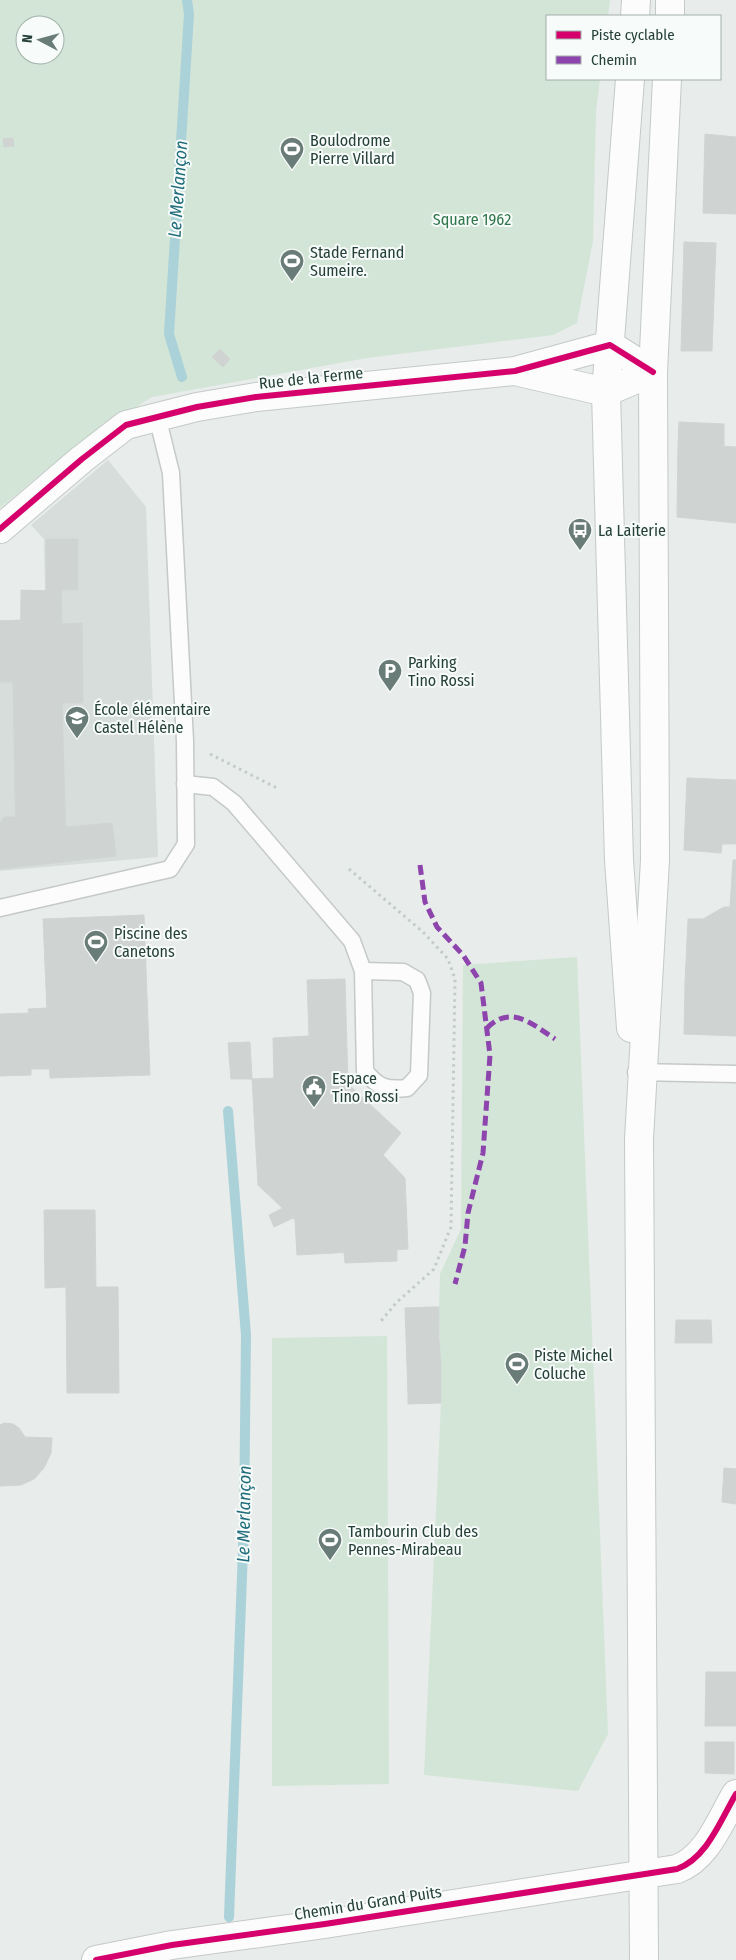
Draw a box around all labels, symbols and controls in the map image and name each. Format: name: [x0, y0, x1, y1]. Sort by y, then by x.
north arrow: [15, 15, 65, 65]
legend: [546, 15, 721, 80]
text: Piste cyclable: [591, 26, 675, 44]
text: N: [19, 34, 36, 44]
text: Chemin: [591, 51, 637, 69]
place label: Boulodrome Pierre Villard: [310, 131, 395, 168]
sports icon: Boulodrome Pierre Villard: [279, 136, 305, 170]
water label: Le Merlançon: [164, 140, 192, 238]
park label: Square 1962: [433, 210, 511, 229]
place label: Stade Fernand Sumeire.: [310, 243, 404, 280]
sports icon: Stade Fernand Sumeire.: [279, 248, 305, 282]
street label: Rue de la Ferme: [258, 363, 364, 393]
bus stop icon: La Laiterie: [567, 517, 593, 551]
place label: La Laiterie: [598, 521, 666, 540]
place label: Parking Tino Rossi: [408, 653, 474, 690]
parking icon: Parking Tino Rossi: [377, 658, 403, 692]
place label: École élémentaire Castel Hélène: [94, 700, 211, 737]
school or university icon: École élémentaire Castel Hélène: [64, 705, 90, 739]
place label: Piscine des Canetons: [114, 924, 188, 961]
sports icon: Piscine des Canetons: [83, 929, 109, 963]
place label: Espace Tino Rossi: [332, 1069, 398, 1106]
public building icon: Espace Tino Rossi: [301, 1074, 327, 1108]
place label: Piste Michel Coluche: [534, 1346, 613, 1383]
sports icon: Piste Michel Coluche: [504, 1351, 530, 1385]
water label: Le Merlançon: [232, 1465, 256, 1563]
place label: Tambourin Club des Pennes-Mirabeau: [348, 1522, 478, 1559]
sports icon: Tambourin Club des Pennes-Mirabeau: [317, 1527, 343, 1561]
street label: Chemin du Grand Puits: [293, 1882, 443, 1924]

